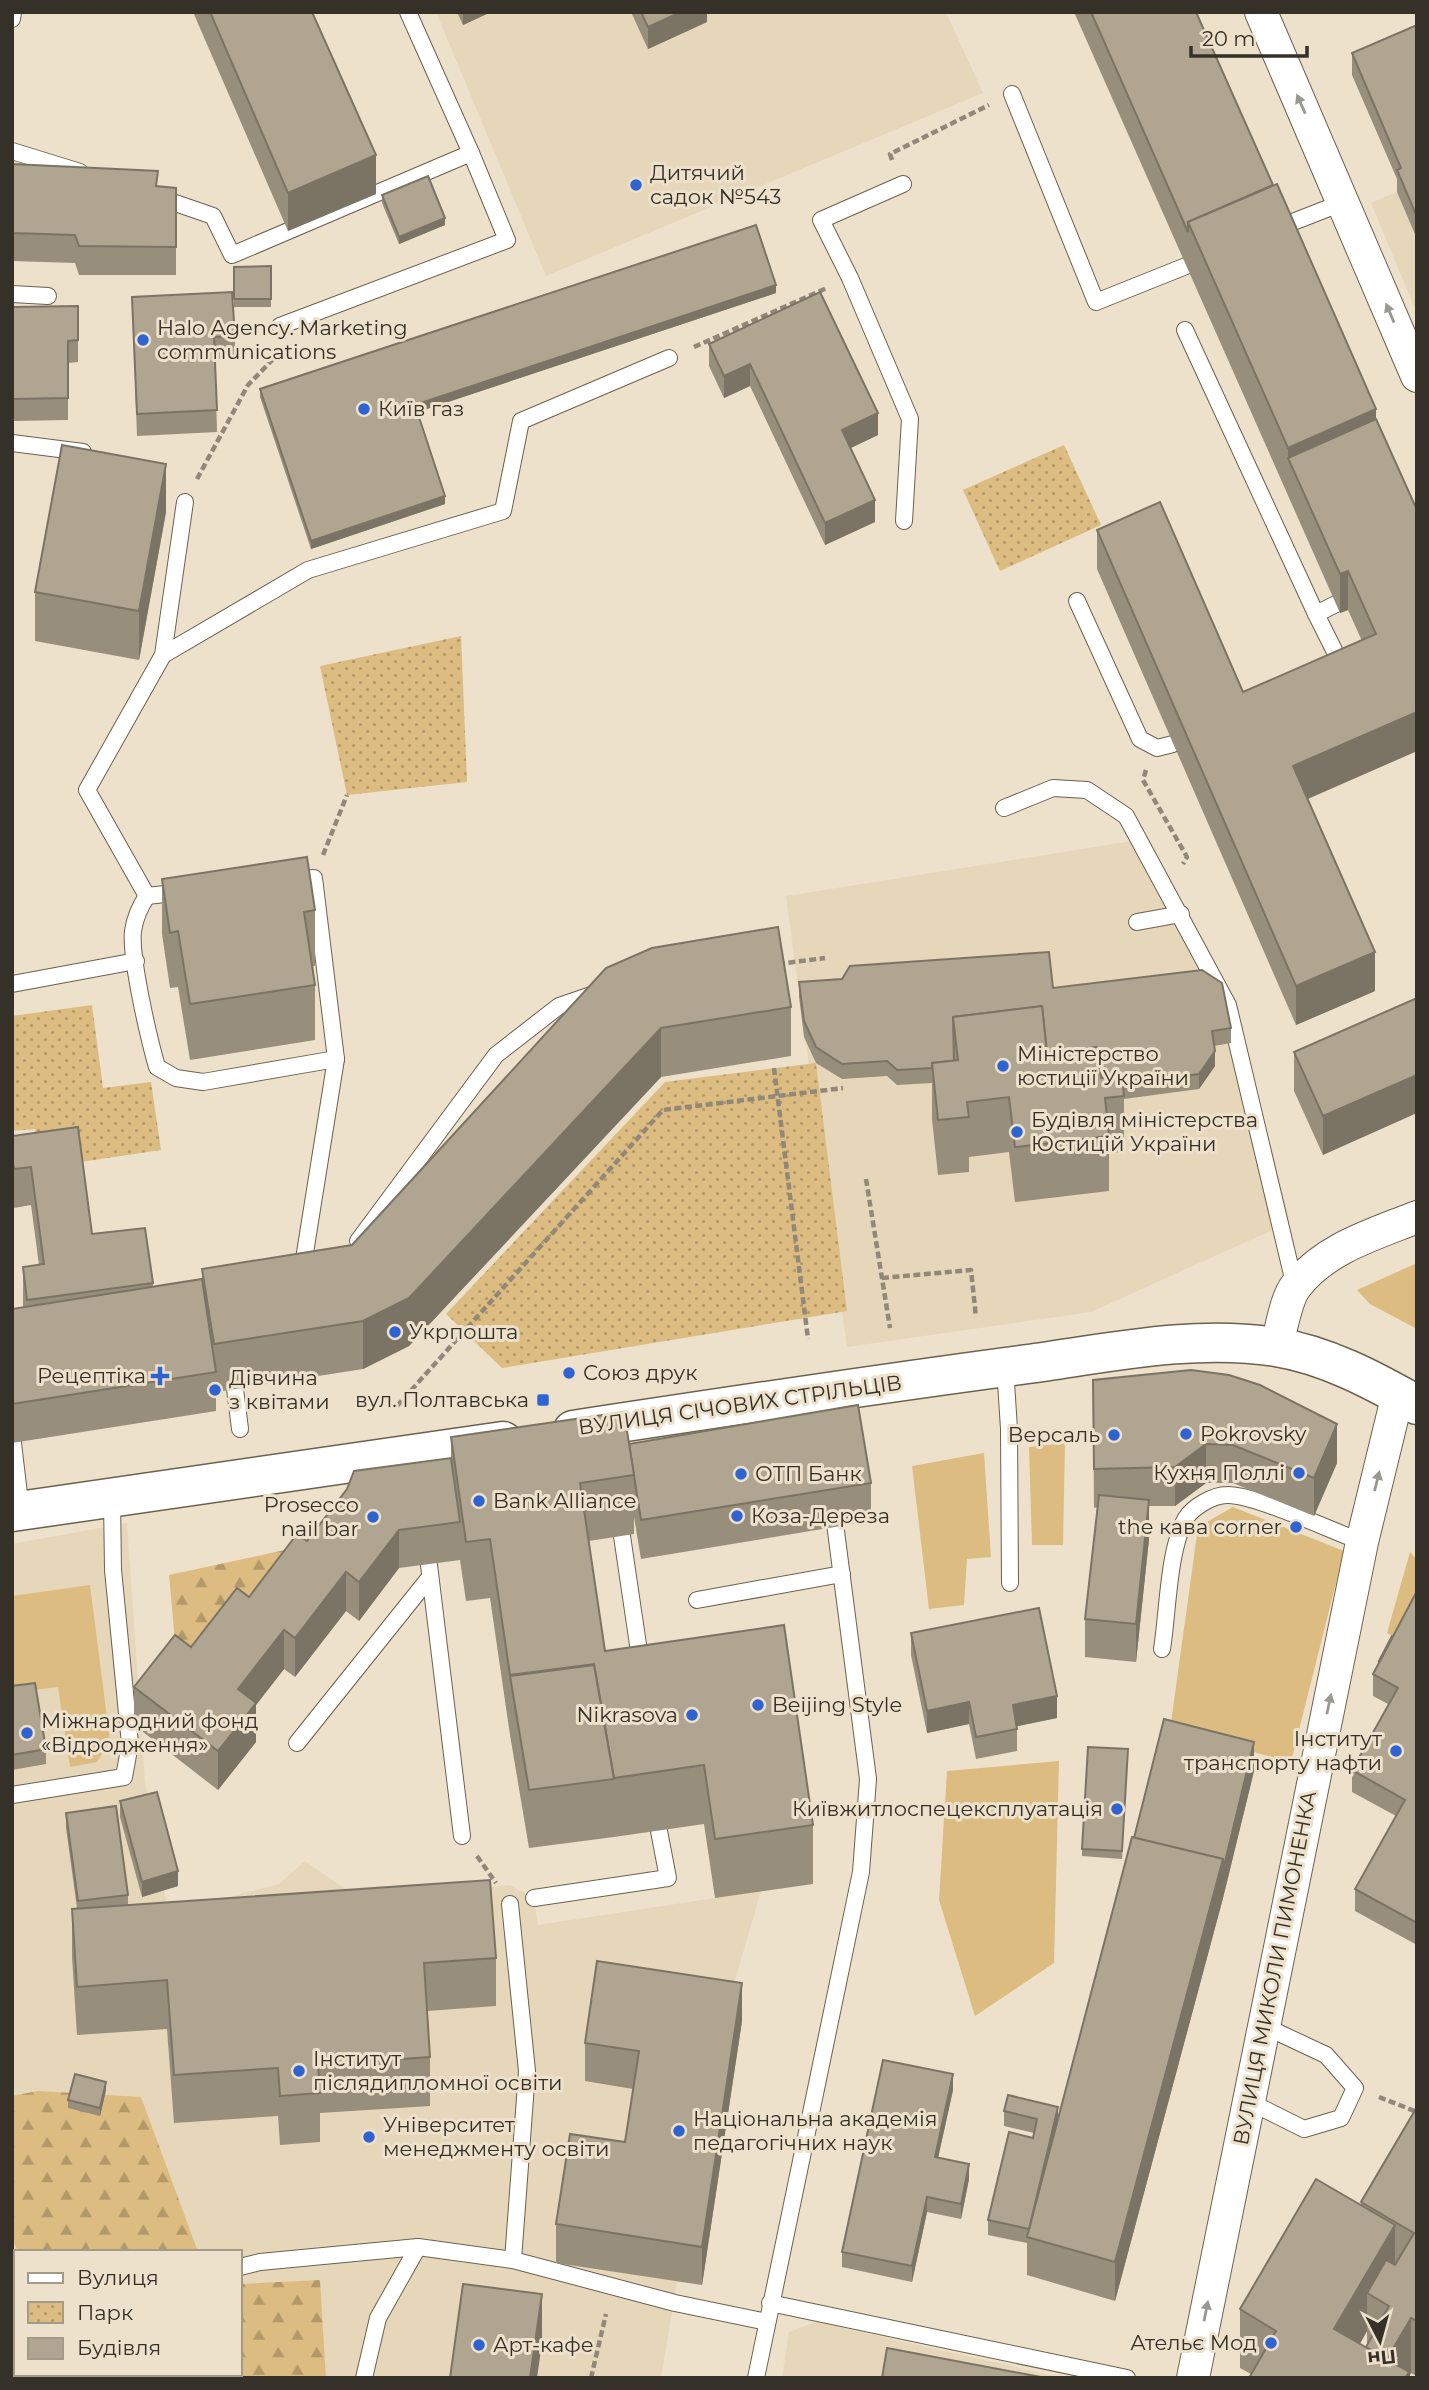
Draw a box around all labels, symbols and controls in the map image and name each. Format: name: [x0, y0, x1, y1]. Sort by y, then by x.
scale bar: [1191, 14, 1306, 58]
text: 20 m: [1202, 26, 1256, 51]
one-way arrow: [1295, 94, 1307, 114]
place label: Дитячий садок №543: [650, 160, 781, 209]
marker: Дитячий садок №543: [628, 177, 644, 193]
one-way arrow: [1385, 303, 1396, 324]
place label: Halo Agency. Marketing communications: [157, 315, 408, 364]
marker: Halo Agency. Marketing communications: [135, 332, 151, 348]
place label: Київ газ: [378, 396, 464, 421]
marker: Київ газ: [356, 401, 372, 417]
place label: Міністерство юстиції України: [1017, 1041, 1189, 1090]
marker: Міністерство юстиції України: [995, 1058, 1011, 1074]
place label: Будівля міністерства Юстицій України: [1031, 1107, 1258, 1156]
marker: Будівля міністерства Юстицій України: [1009, 1124, 1025, 1140]
place label: Укрпошта: [409, 1319, 518, 1344]
marker: Укрпошта: [387, 1324, 403, 1340]
place label: Союз друк: [583, 1360, 697, 1385]
place label: Рецептіка: [37, 1363, 146, 1388]
place label: Дівчина з квітами: [229, 1365, 330, 1414]
marker: Союз друк: [561, 1365, 577, 1381]
marker: Рецептіка: [152, 1368, 168, 1384]
street label: ВУЛИЦЯ СІЧОВИХ СТРІЛЬЦІВ: [577, 1369, 903, 1440]
marker: Дівчина з квітами: [207, 1382, 223, 1398]
place label: вул. Полтавська: [355, 1387, 529, 1412]
marker: вул. Полтавська: [535, 1392, 551, 1408]
place label: Pokrovsky: [1200, 1421, 1307, 1446]
place label: Версаль: [1008, 1422, 1100, 1447]
marker: Pokrovsky: [1178, 1426, 1194, 1442]
marker: Версаль: [1106, 1427, 1122, 1443]
place label: Кухня Поллі: [1153, 1460, 1285, 1485]
place label: ОТП Банк: [755, 1461, 862, 1486]
marker: Кухня Поллі: [1291, 1465, 1307, 1481]
marker: ОТП Банк: [733, 1466, 749, 1482]
one-way arrow: [1372, 1470, 1383, 1492]
place label: Bank Alliance: [493, 1488, 636, 1513]
place label: Prosecco nail bar: [264, 1492, 359, 1541]
marker: Bank Alliance: [471, 1493, 487, 1509]
place label: Коза-Дереза: [751, 1503, 890, 1528]
marker: Коза-Дереза: [729, 1508, 745, 1524]
marker: Prosecco nail bar: [365, 1509, 381, 1525]
place label: the кава corner: [1118, 1514, 1282, 1539]
marker: the кава corner: [1288, 1519, 1304, 1535]
place label: Beijing Style: [772, 1692, 902, 1717]
one-way arrow: [1323, 1693, 1334, 1715]
marker: Beijing Style: [750, 1697, 766, 1713]
place label: Nikrasova: [576, 1702, 678, 1727]
marker: Nikrasova: [684, 1707, 700, 1723]
place label: Міжнародний фонд «Відродження»: [41, 1708, 258, 1757]
marker: Міжнародний фонд «Відродження»: [19, 1725, 35, 1741]
place label: Інститут транспорту нафти: [1184, 1726, 1382, 1775]
marker: Інститут транспорту нафти: [1388, 1743, 1404, 1759]
street label: ВУЛИЦЯ МИКОЛИ ПИМОНЕНКА: [1228, 1788, 1321, 2147]
place label: Київжитлоспецексплуатація: [792, 1796, 1103, 1821]
marker: Київжитлоспецексплуатація: [1109, 1801, 1125, 1817]
place label: Інститут післядипломної освіти: [313, 2046, 563, 2095]
marker: Інститут післядипломної освіти: [291, 2063, 307, 2079]
place label: Національна академія педагогічних наук: [693, 2106, 938, 2155]
place label: Університет менеджменту освіти: [383, 2112, 609, 2161]
marker: Національна академія педагогічних наук: [671, 2123, 687, 2139]
marker: Університет менеджменту освіти: [361, 2129, 377, 2145]
legend: [14, 2250, 242, 2376]
text: Вулиця: [77, 2265, 159, 2290]
text: Парк: [77, 2300, 133, 2325]
one-way arrow: [1201, 2300, 1212, 2322]
north arrow: [1345, 2306, 1415, 2376]
place label: Ательє Мод: [1130, 2330, 1257, 2355]
place label: Арт-кафе: [493, 2332, 594, 2357]
text: Будівля: [77, 2335, 161, 2360]
marker: Ательє Мод: [1263, 2335, 1279, 2351]
marker: Арт-кафе: [471, 2337, 487, 2353]
text: Пн: [1366, 2344, 1397, 2370]

